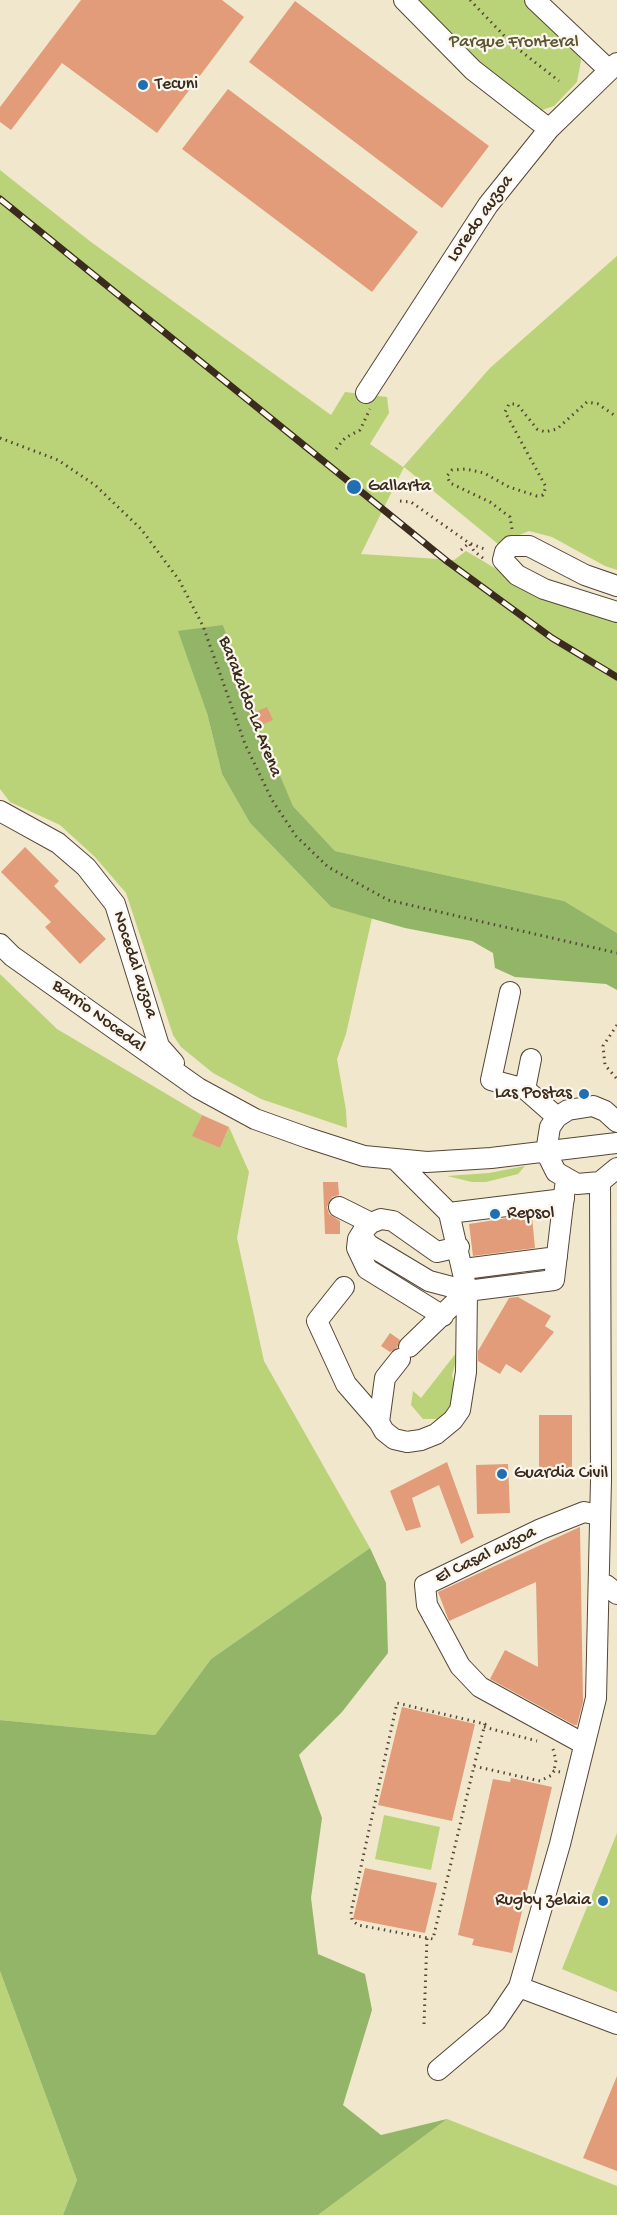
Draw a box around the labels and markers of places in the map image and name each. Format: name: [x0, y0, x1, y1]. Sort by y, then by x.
place label: Tecuni: [155, 74, 198, 96]
marker: Tecuni: [136, 78, 150, 92]
place label: Gallarta: [368, 476, 431, 498]
marker: Gallarta: [345, 478, 363, 496]
place label: Las Postas: [495, 1083, 572, 1105]
marker: Las Postas: [577, 1087, 591, 1101]
place label: Repsol: [507, 1203, 555, 1225]
marker: Repsol: [488, 1207, 502, 1221]
place label: Guardia Civil: [514, 1463, 608, 1485]
marker: Guardia Civil: [495, 1467, 509, 1481]
place label: Rugby zelaia: [495, 1890, 591, 1912]
marker: Rugby zelaia: [596, 1894, 610, 1908]

